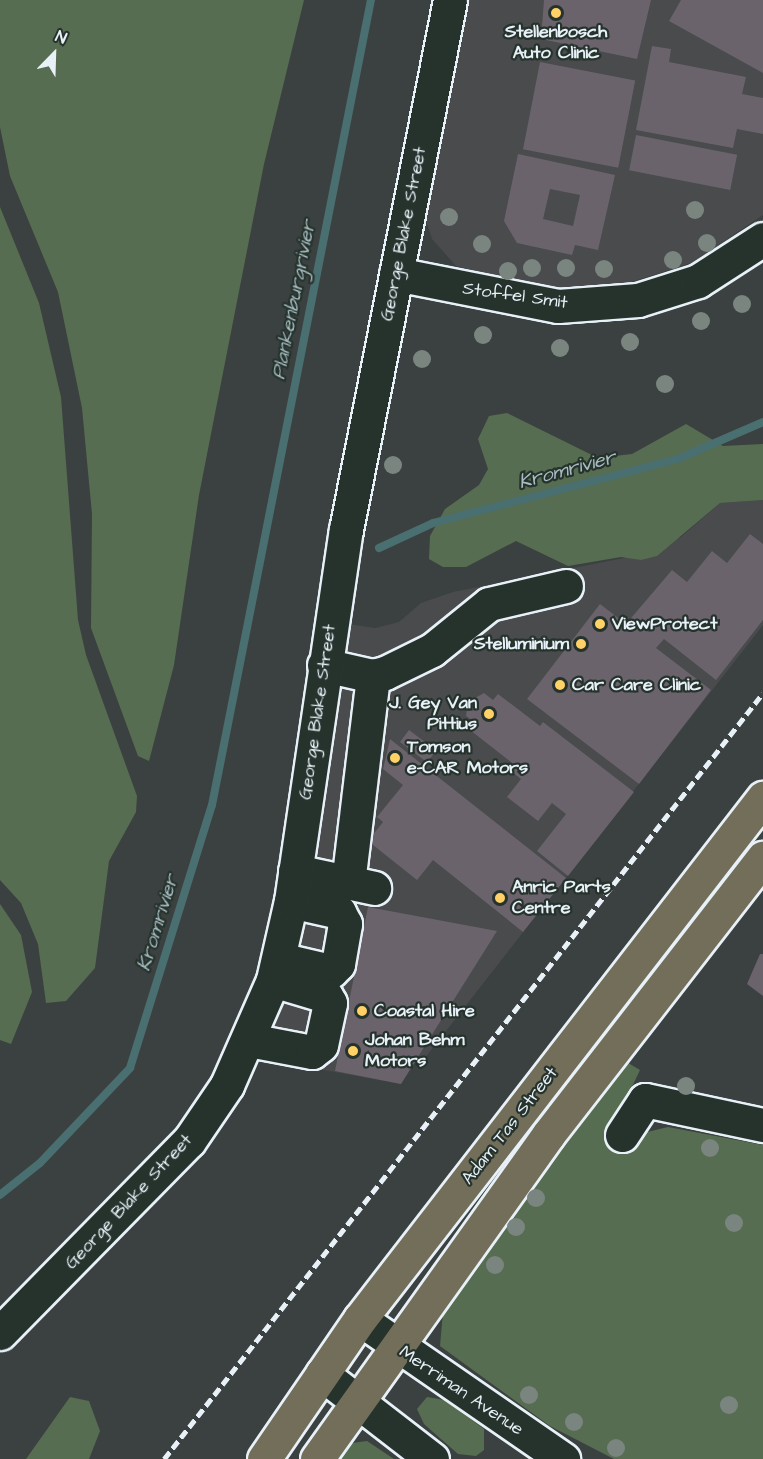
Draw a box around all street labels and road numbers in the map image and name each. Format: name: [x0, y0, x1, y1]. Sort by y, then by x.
street label: George Blake Street: [377, 145, 431, 323]
street label: Stoffel Smit: [461, 278, 569, 314]
street label: George Blake Street: [295, 623, 341, 801]
street label: Adam Tas Street: [457, 1063, 563, 1189]
street label: George Blake Street: [61, 1130, 197, 1274]
street label: Merriman Avenue: [395, 1341, 527, 1441]

